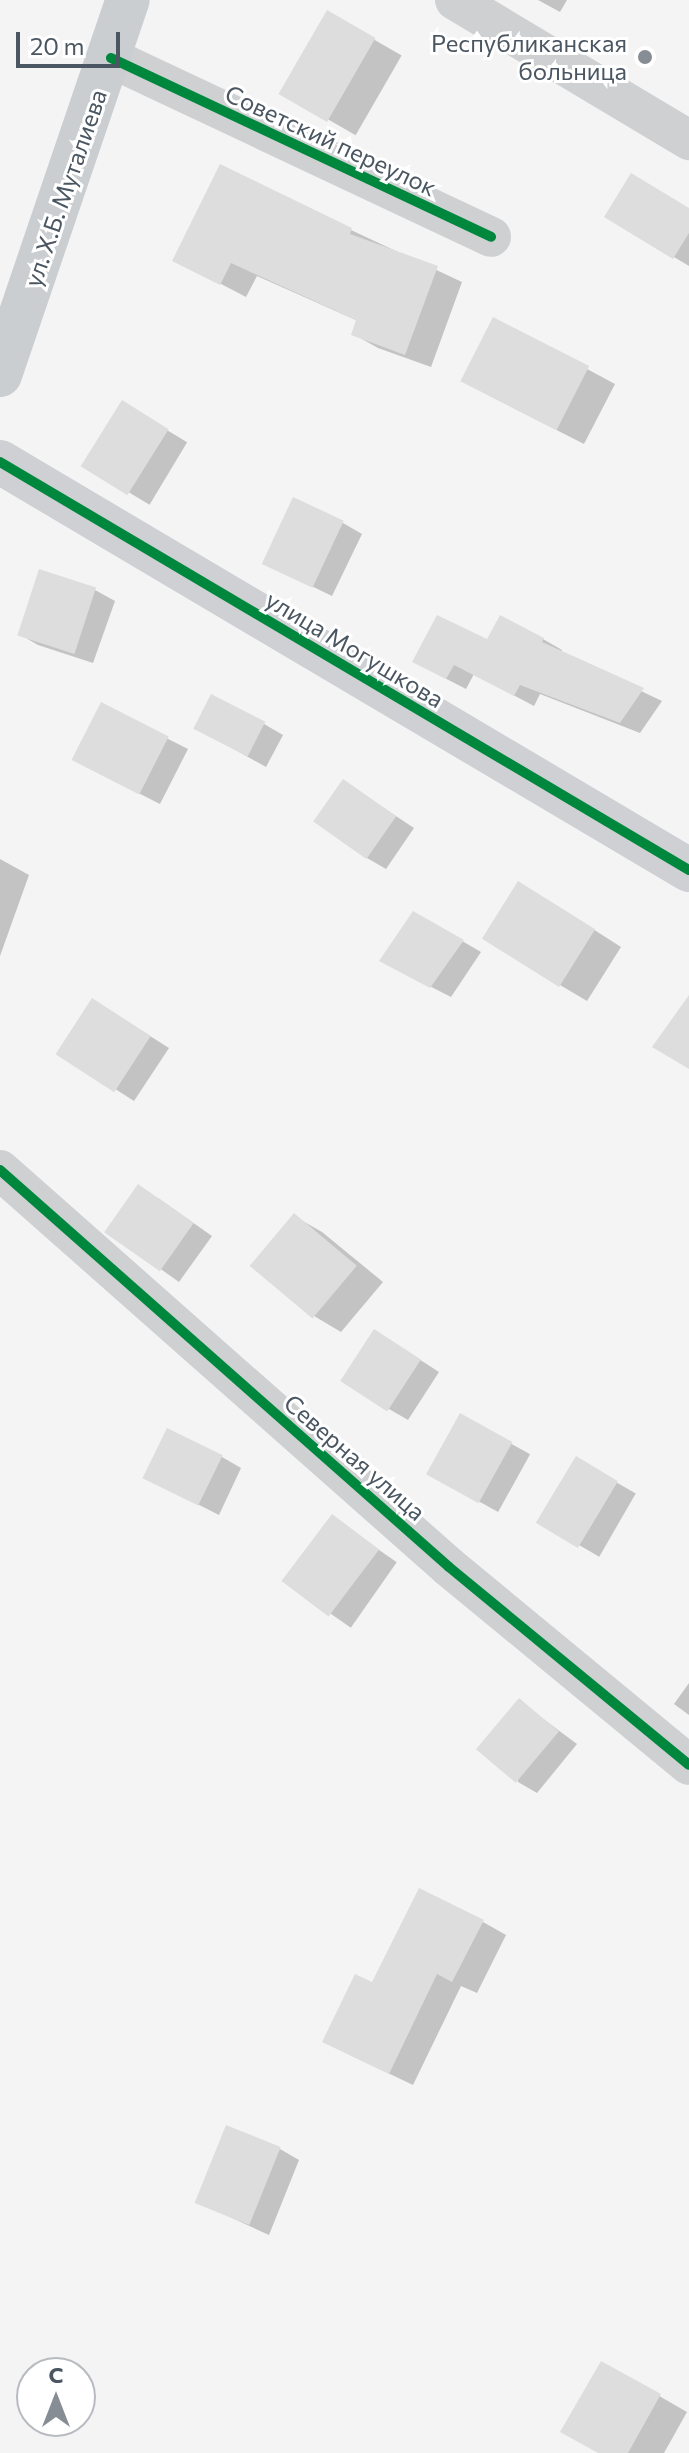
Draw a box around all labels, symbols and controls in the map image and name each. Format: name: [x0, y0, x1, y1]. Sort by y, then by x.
scale bar: [20, 16, 124, 66]
place label: Республиканская больница: [431, 29, 627, 85]
text: 20 m: [30, 31, 84, 60]
marker: Республиканская больница: [634, 46, 656, 68]
street label: Советский переулок: [221, 78, 441, 202]
street label: ул. Х.Б. Муталиева: [18, 86, 112, 290]
street label: улица Могушкова: [261, 585, 449, 713]
street label: Северная улица: [279, 1388, 431, 1526]
north arrow: [16, 2357, 96, 2437]
text: С: [48, 2361, 64, 2388]

